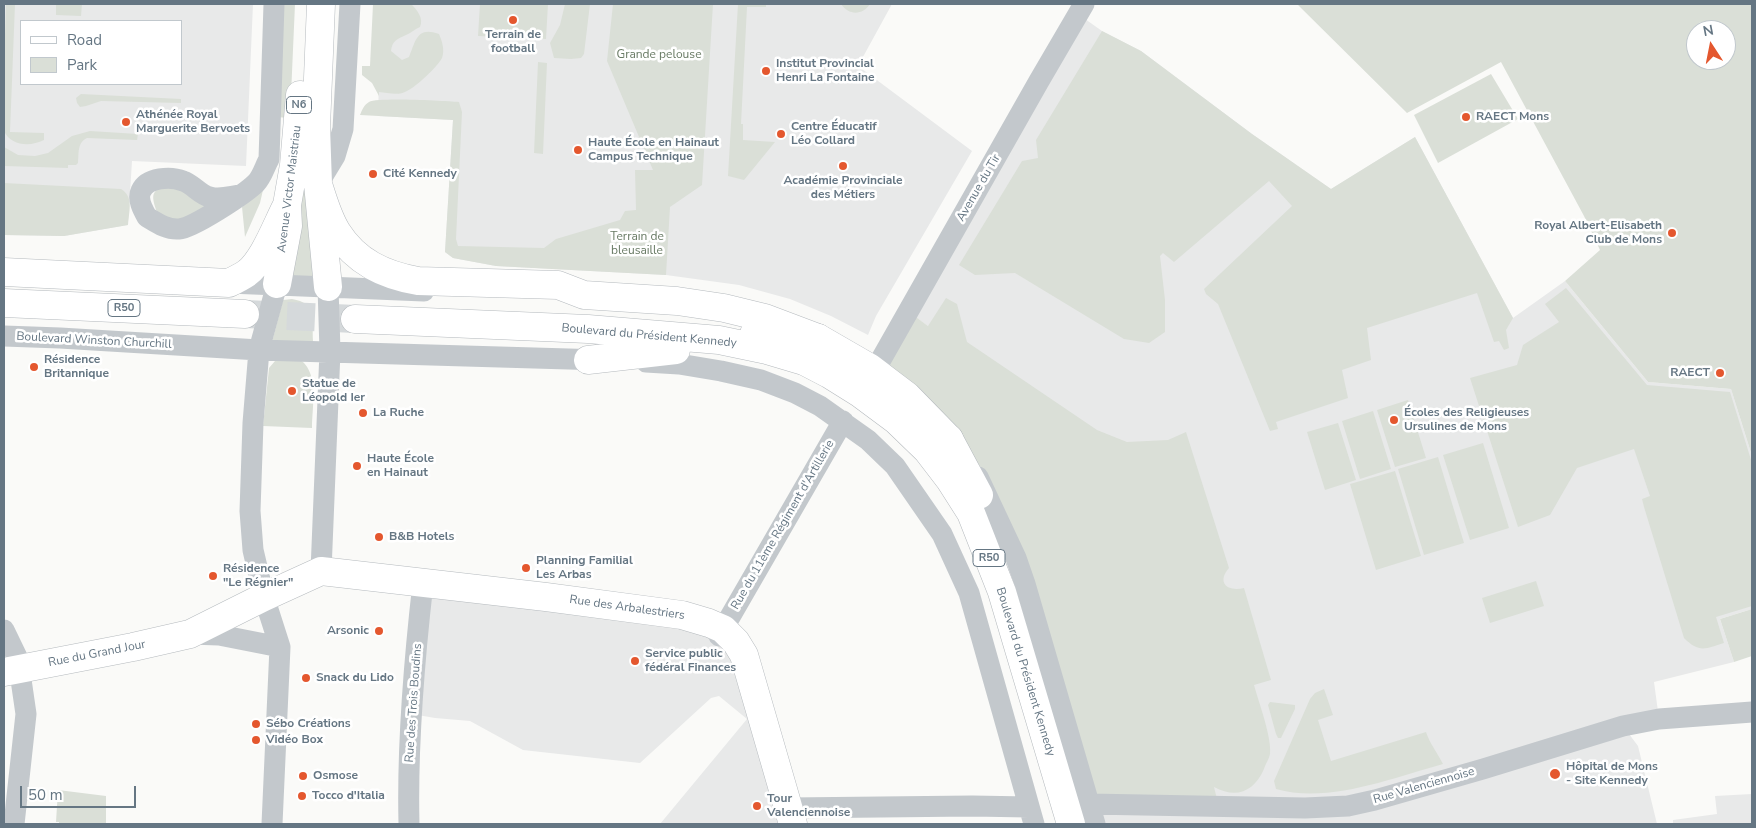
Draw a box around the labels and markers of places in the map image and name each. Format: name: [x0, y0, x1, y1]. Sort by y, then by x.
marker: Terrain de football: [507, 14, 519, 26]
place label: Terrain de football: [485, 28, 541, 56]
place label: Institut Provincial Henri La Fontaine: [776, 57, 875, 85]
marker: Institut Provincial Henri La Fontaine: [760, 65, 772, 77]
place label: Athénée Royal Marguerite Bervoets: [136, 108, 250, 136]
place label: RAECT Mons: [1476, 110, 1549, 124]
marker: RAECT Mons: [1460, 111, 1472, 123]
marker: Athénée Royal Marguerite Bervoets: [120, 116, 132, 128]
place label: Centre Éducatif Léo Collard: [791, 120, 877, 148]
marker: Centre Éducatif Léo Collard: [775, 128, 787, 140]
place label: Haute École en Hainaut Campus Technique: [588, 136, 719, 164]
marker: Haute École en Hainaut Campus Technique: [572, 144, 584, 156]
marker: Académie Provinciale des Métiers: [837, 160, 849, 172]
place label: Cité Kennedy: [383, 167, 457, 181]
marker: Cité Kennedy: [367, 168, 379, 180]
place label: Académie Provinciale des Métiers: [783, 174, 903, 202]
place label: Royal Albert-Elisabeth Club de Mons: [1534, 219, 1662, 247]
marker: Royal Albert-Elisabeth Club de Mons: [1666, 227, 1678, 239]
place label: Résidence Britannique: [44, 353, 109, 381]
marker: Résidence Britannique: [28, 361, 40, 373]
place label: RAECT: [1670, 366, 1710, 380]
marker: RAECT: [1714, 367, 1726, 379]
place label: Statue de Léopold Ier: [302, 377, 365, 405]
marker: Statue de Léopold Ier: [286, 385, 298, 397]
place label: La Ruche: [373, 406, 424, 420]
place label: Écoles des Religieuses Ursulines de Mons: [1404, 406, 1529, 434]
marker: La Ruche: [357, 407, 369, 419]
marker: Écoles des Religieuses Ursulines de Mons: [1388, 414, 1400, 426]
place label: Haute École en Hainaut: [367, 452, 434, 480]
marker: Haute École en Hainaut: [351, 460, 363, 472]
place label: B&B Hotels: [389, 530, 454, 544]
marker: B&B Hotels: [373, 531, 385, 543]
place label: Planning Familial Les Arbas: [536, 554, 633, 582]
place label: Résidence "Le Régnier": [223, 562, 293, 590]
marker: Planning Familial Les Arbas: [520, 562, 532, 574]
marker: Résidence "Le Régnier": [207, 570, 219, 582]
place label: Arsonic: [327, 624, 369, 638]
marker: Arsonic: [373, 625, 385, 637]
place label: Service public fédéral Finances: [645, 647, 736, 675]
marker: Service public fédéral Finances: [629, 655, 641, 667]
place label: Snack du Lido: [316, 671, 394, 685]
marker: Snack du Lido: [300, 672, 312, 684]
place label: Sébo Créations: [266, 717, 351, 731]
marker: Sébo Créations: [250, 718, 262, 730]
place label: Vidéo Box: [266, 733, 323, 747]
marker: Vidéo Box: [250, 734, 262, 746]
place label: Hôpital de Mons - Site Kennedy: [1566, 760, 1658, 788]
marker: Hôpital de Mons - Site Kennedy: [1548, 767, 1562, 781]
place label: Osmose: [313, 769, 358, 783]
marker: Osmose: [297, 770, 309, 782]
place label: Tocco d'Italia: [312, 789, 385, 803]
marker: Tocco d'Italia: [296, 790, 308, 802]
place label: Tour Valenciennoise: [767, 792, 850, 820]
marker: Tour Valenciennoise: [751, 800, 763, 812]

